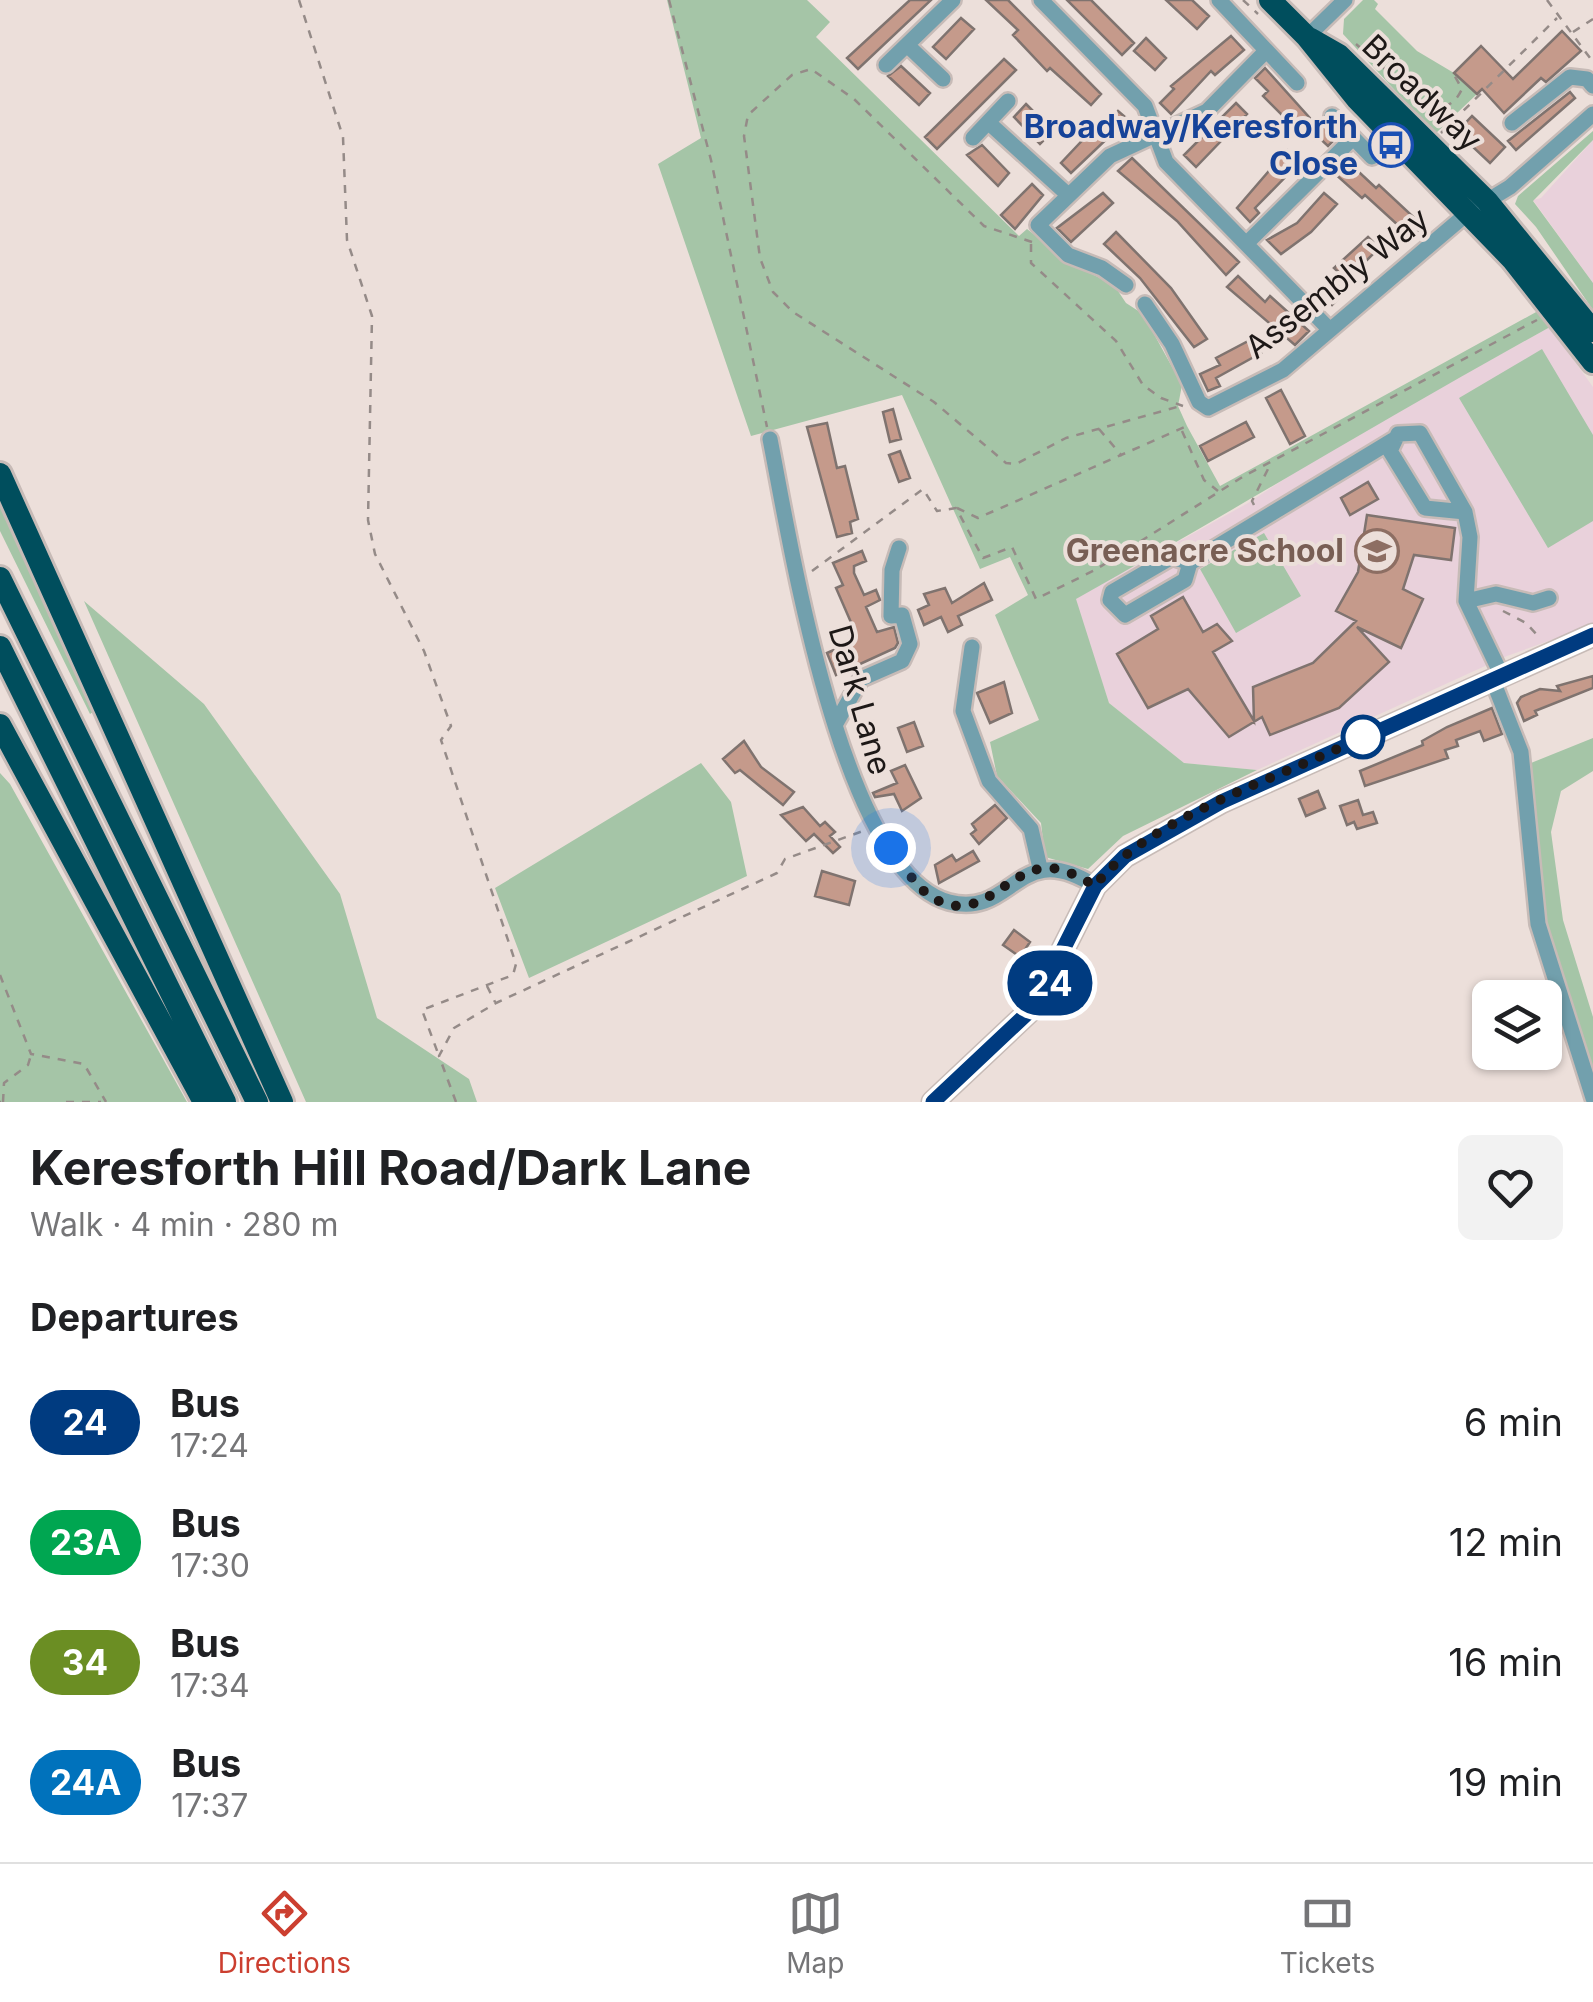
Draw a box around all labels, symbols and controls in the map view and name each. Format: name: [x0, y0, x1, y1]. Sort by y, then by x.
street label: Broadway: [1354, 26, 1490, 159]
place label: Broadway/Keresforth Close: [1024, 107, 1358, 183]
bus stop icon: Broadway/Keresforth Close: [1368, 122, 1414, 168]
street label: Assembly Way: [1237, 199, 1436, 366]
school or university icon: Greenacre School: [1354, 528, 1400, 574]
place label: Greenacre School: [1066, 531, 1344, 570]
street label: Dark Lane: [821, 621, 900, 779]
unlabelled marker: [1342, 716, 1384, 758]
your location: [866, 823, 916, 873]
line badge: 24: [1005, 950, 1095, 1016]
text: 24: [1027, 962, 1073, 1004]
map controls: [1472, 980, 1562, 1070]
button: layers: [1472, 980, 1562, 1070]
button: heart: [1458, 1135, 1563, 1240]
text: Keresforth Hill Road/Dark Lane: [30, 1138, 751, 1197]
text: Walk · 4 min · 280 m: [30, 1205, 339, 1244]
text: Departures: [30, 1294, 239, 1340]
text: Bus: [170, 1380, 240, 1426]
text: 6 min: [1464, 1399, 1563, 1445]
text: 24: [62, 1401, 108, 1443]
text: 17:24: [170, 1426, 249, 1465]
text: Bus: [171, 1500, 241, 1546]
text: 12 min: [1449, 1519, 1563, 1565]
text: 23A: [50, 1521, 121, 1563]
text: 17:30: [171, 1546, 250, 1585]
text: Bus: [170, 1620, 240, 1666]
text: 16 min: [1448, 1639, 1563, 1685]
text: 34: [62, 1641, 108, 1683]
text: 17:34: [170, 1666, 250, 1705]
text: Bus: [171, 1740, 241, 1786]
text: 19 min: [1448, 1759, 1563, 1805]
text: 24A: [50, 1761, 121, 1803]
text: 17:37: [171, 1786, 248, 1825]
tab: Directions: [218, 1886, 351, 1980]
tab: Map: [786, 1886, 845, 1980]
tab: Tickets: [1280, 1886, 1375, 1980]

